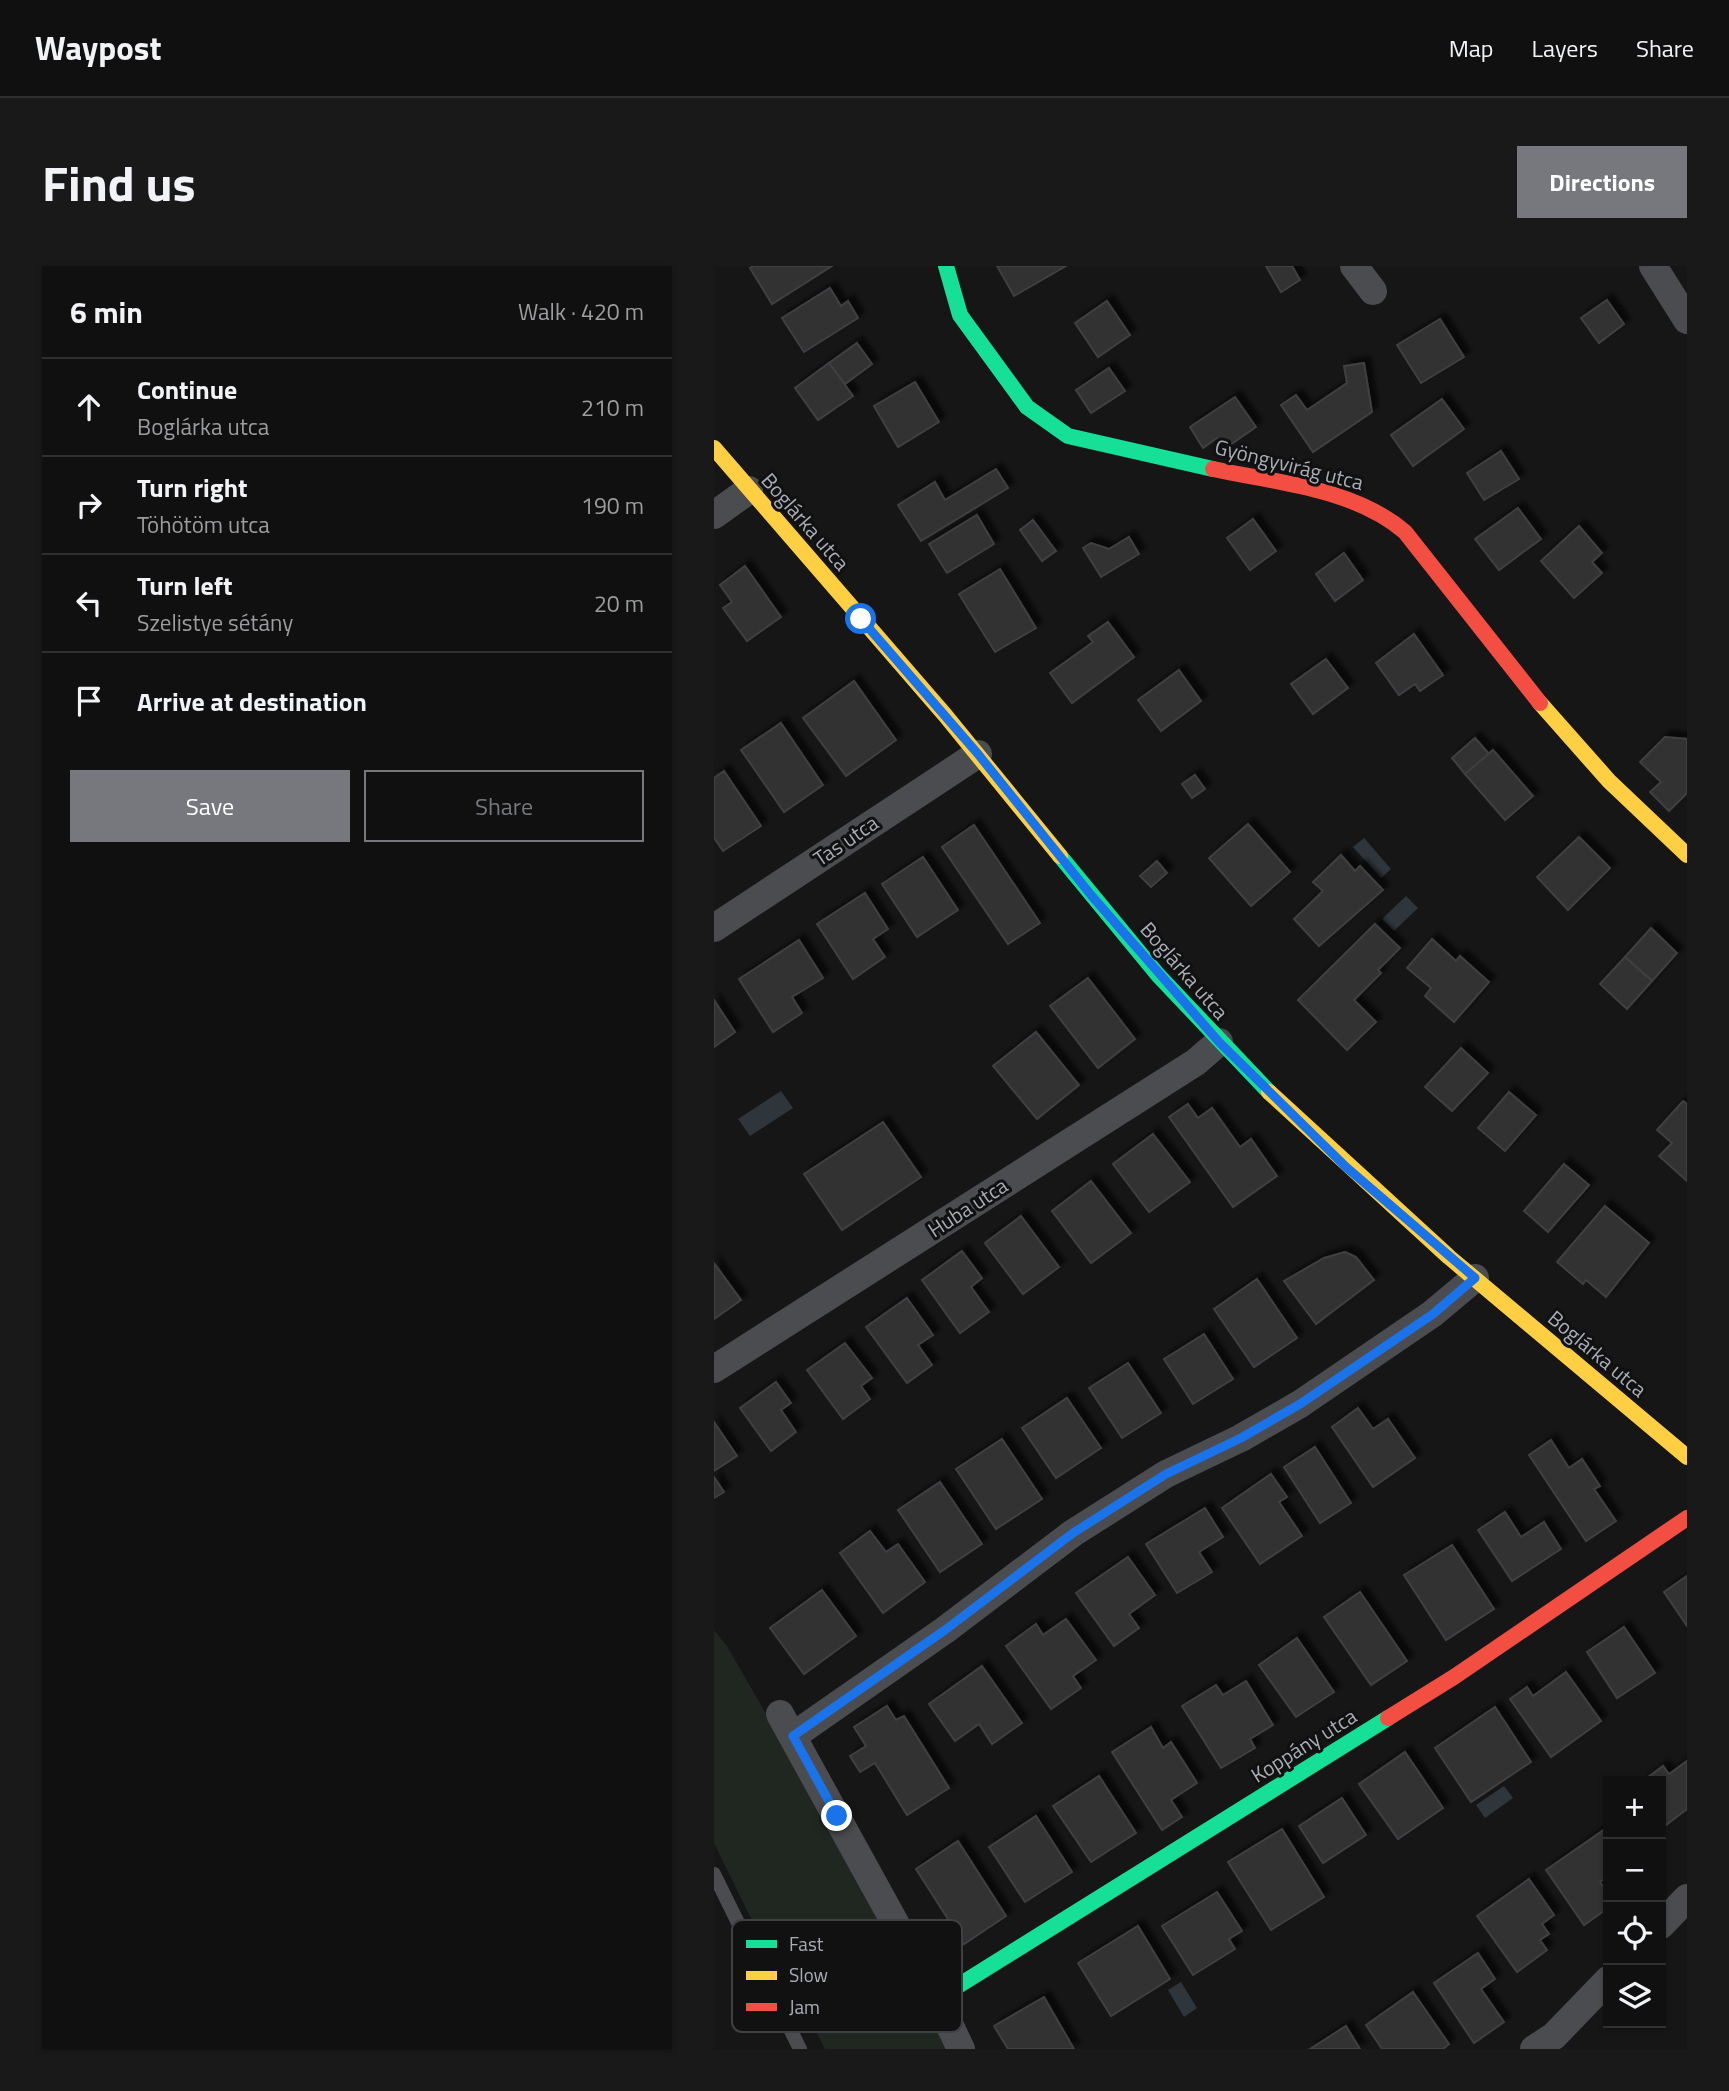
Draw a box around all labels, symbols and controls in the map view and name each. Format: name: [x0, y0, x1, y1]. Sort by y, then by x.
text: Waypost: [35, 23, 161, 73]
text: Map: [1449, 30, 1494, 66]
text: Layers: [1532, 30, 1598, 66]
text: Share: [1636, 30, 1694, 66]
text: Find us: [42, 145, 196, 220]
button: Directions: [1517, 146, 1687, 218]
text: 6 min: [70, 289, 143, 335]
text: Walk · 420 m: [518, 294, 644, 329]
text: Continue: [137, 370, 237, 409]
icon: ahead: [70, 388, 108, 426]
text: 210 m: [581, 390, 644, 425]
text: Boglárka utca: [137, 409, 269, 444]
street label: Gyöngyvirág utca: [1212, 430, 1367, 498]
street label: Boglárka utca: [754, 465, 858, 578]
text: Turn right: [137, 468, 248, 507]
icon: right: [70, 486, 108, 524]
text: 190 m: [581, 488, 644, 523]
text: Töhötöm utca: [137, 507, 270, 542]
text: Turn left: [137, 566, 232, 605]
icon: left: [70, 584, 108, 622]
text: 20 m: [594, 586, 644, 621]
route start: [845, 603, 876, 634]
text: Szelistye sétány: [137, 605, 293, 640]
icon: arrive: [70, 682, 108, 720]
text: Arrive at destination: [137, 682, 367, 721]
button: Save: [70, 770, 350, 842]
button: Share: [364, 770, 644, 842]
street label: Tas utca: [807, 806, 885, 874]
street label: Boglárka utca: [1133, 914, 1237, 1027]
street label: Huba utca: [921, 1169, 1014, 1245]
street label: Boglárka utca: [1541, 1302, 1655, 1405]
street label: Koppány utca: [1244, 1700, 1363, 1790]
map controls: [1603, 1776, 1666, 2028]
button: +: [1603, 1776, 1666, 1839]
route end: [821, 1800, 852, 1831]
button: −: [1603, 1839, 1666, 1902]
button: locate: [1603, 1902, 1666, 1965]
legend: [732, 1920, 962, 2032]
text: Fast: [789, 1929, 824, 1958]
text: Slow: [789, 1960, 828, 1989]
button: layers: [1603, 1965, 1666, 2028]
text: Jam: [789, 1992, 820, 2021]

